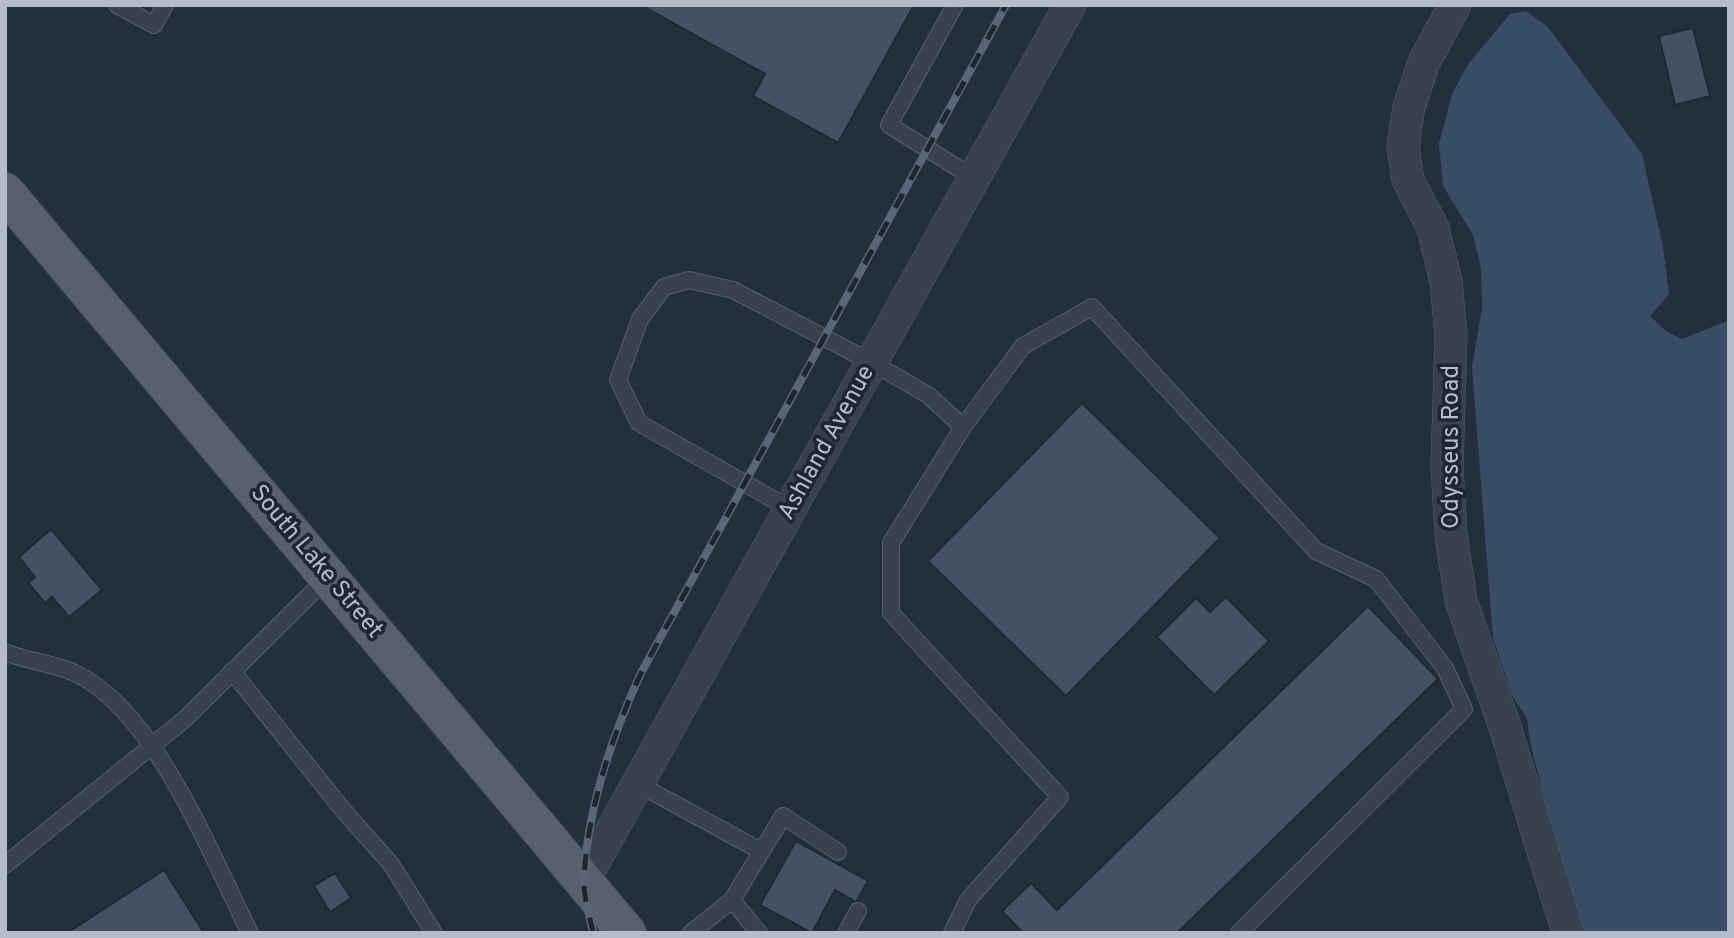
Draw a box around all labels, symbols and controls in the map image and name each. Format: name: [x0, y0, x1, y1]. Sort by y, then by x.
street label: Ashland Avenue: [772, 360, 882, 526]
street label: Odysseus Road: [1437, 365, 1467, 529]
street label: South Lake Street: [243, 479, 389, 645]

